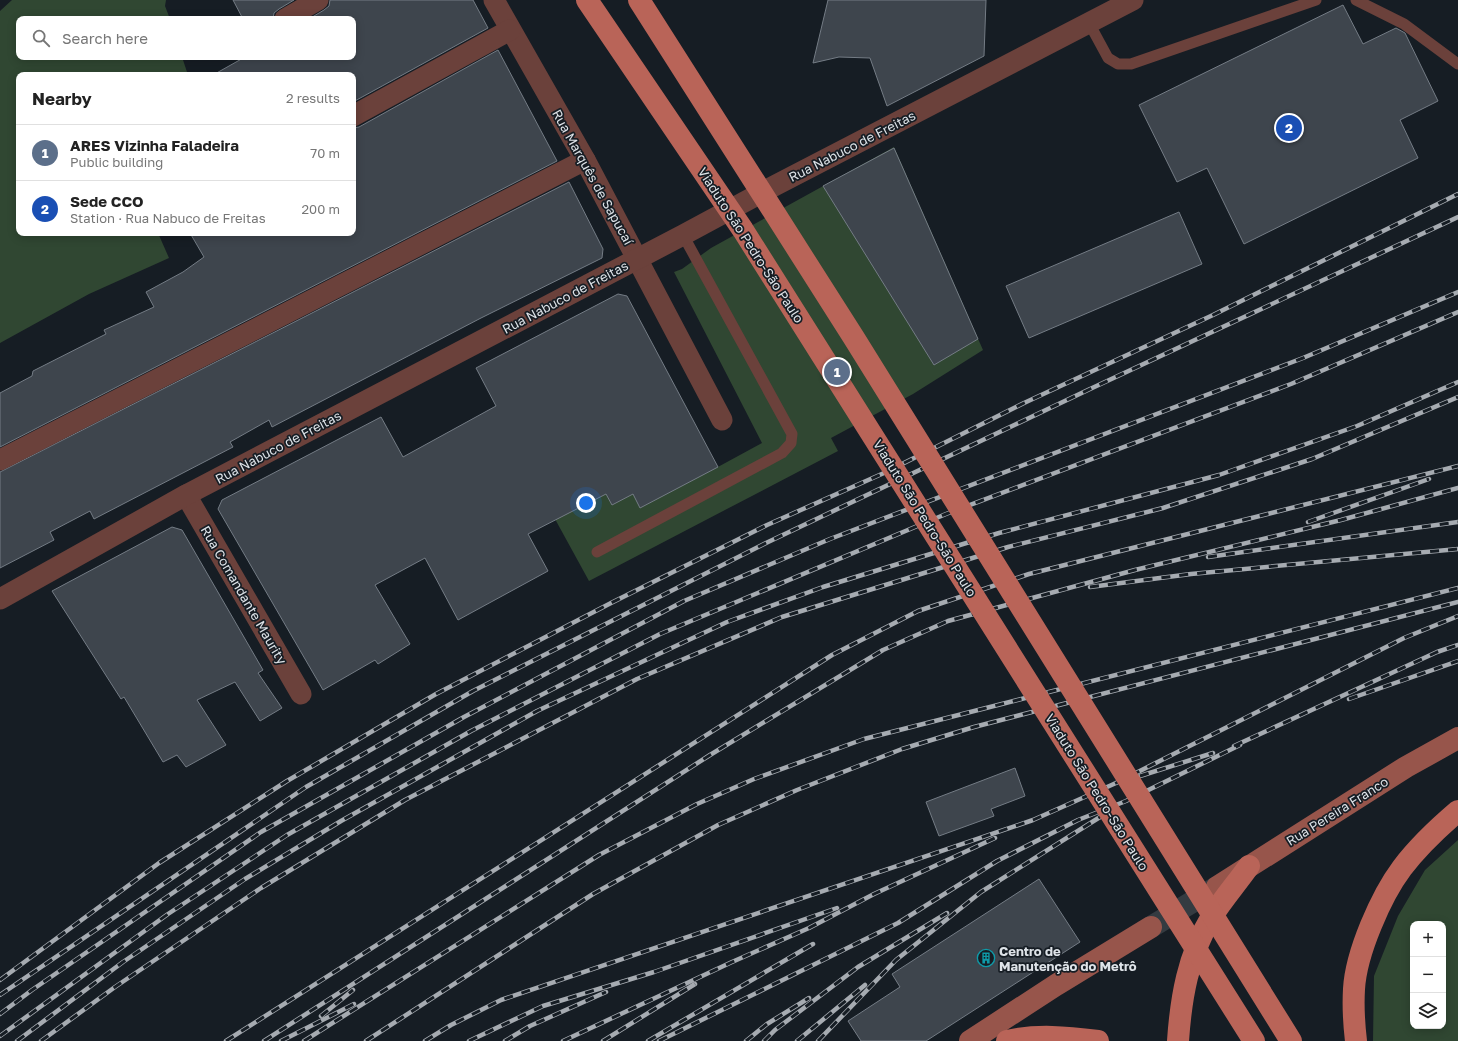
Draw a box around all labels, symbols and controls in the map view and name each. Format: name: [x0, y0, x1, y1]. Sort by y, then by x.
search box: [16, 16, 356, 60]
icon: search: [30, 27, 52, 49]
text: Search here: [62, 29, 148, 47]
text: Nearby: [32, 88, 92, 109]
text: 2 results: [286, 90, 340, 106]
street label: Rua Marquês de Sapucaí: [549, 107, 638, 249]
street label: Rua Nabuco de Freitas: [786, 107, 918, 185]
pin: 2: [1276, 113, 1302, 143]
text: ARES Vizinha Faladeira: [70, 136, 239, 154]
text: 1: [42, 145, 48, 161]
text: 70 m: [310, 145, 340, 161]
text: Public building: [70, 154, 163, 170]
street label: Viaduto São Pedro-São Paulo: [695, 164, 807, 326]
text: Sede CCO: [70, 192, 144, 210]
text: 2: [41, 201, 49, 217]
text: 200 m: [302, 201, 340, 217]
text: Station · Rua Nabuco de Freitas: [70, 210, 266, 226]
street label: Rua Nabuco de Freitas: [499, 257, 631, 337]
pin: 1: [824, 357, 850, 387]
street label: Rua Nabuco de Freitas: [212, 407, 344, 487]
street label: Viaduto São Pedro-São Paulo: [870, 437, 980, 600]
your location: [576, 493, 596, 513]
street label: Rua Comandante Maurity: [198, 523, 291, 668]
street label: Viaduto São Pedro-São Paulo: [1042, 711, 1152, 874]
street label: Rua Pereira Franco: [1283, 773, 1391, 849]
map controls: [1410, 921, 1446, 1029]
button: +: [1410, 921, 1446, 957]
place label: Centro de Manutenção do Metrô: [999, 943, 1137, 974]
building icon: Centro de Manutenção do Metrô: [976, 948, 996, 968]
button: −: [1410, 957, 1446, 993]
button: layers: [1410, 993, 1446, 1029]

